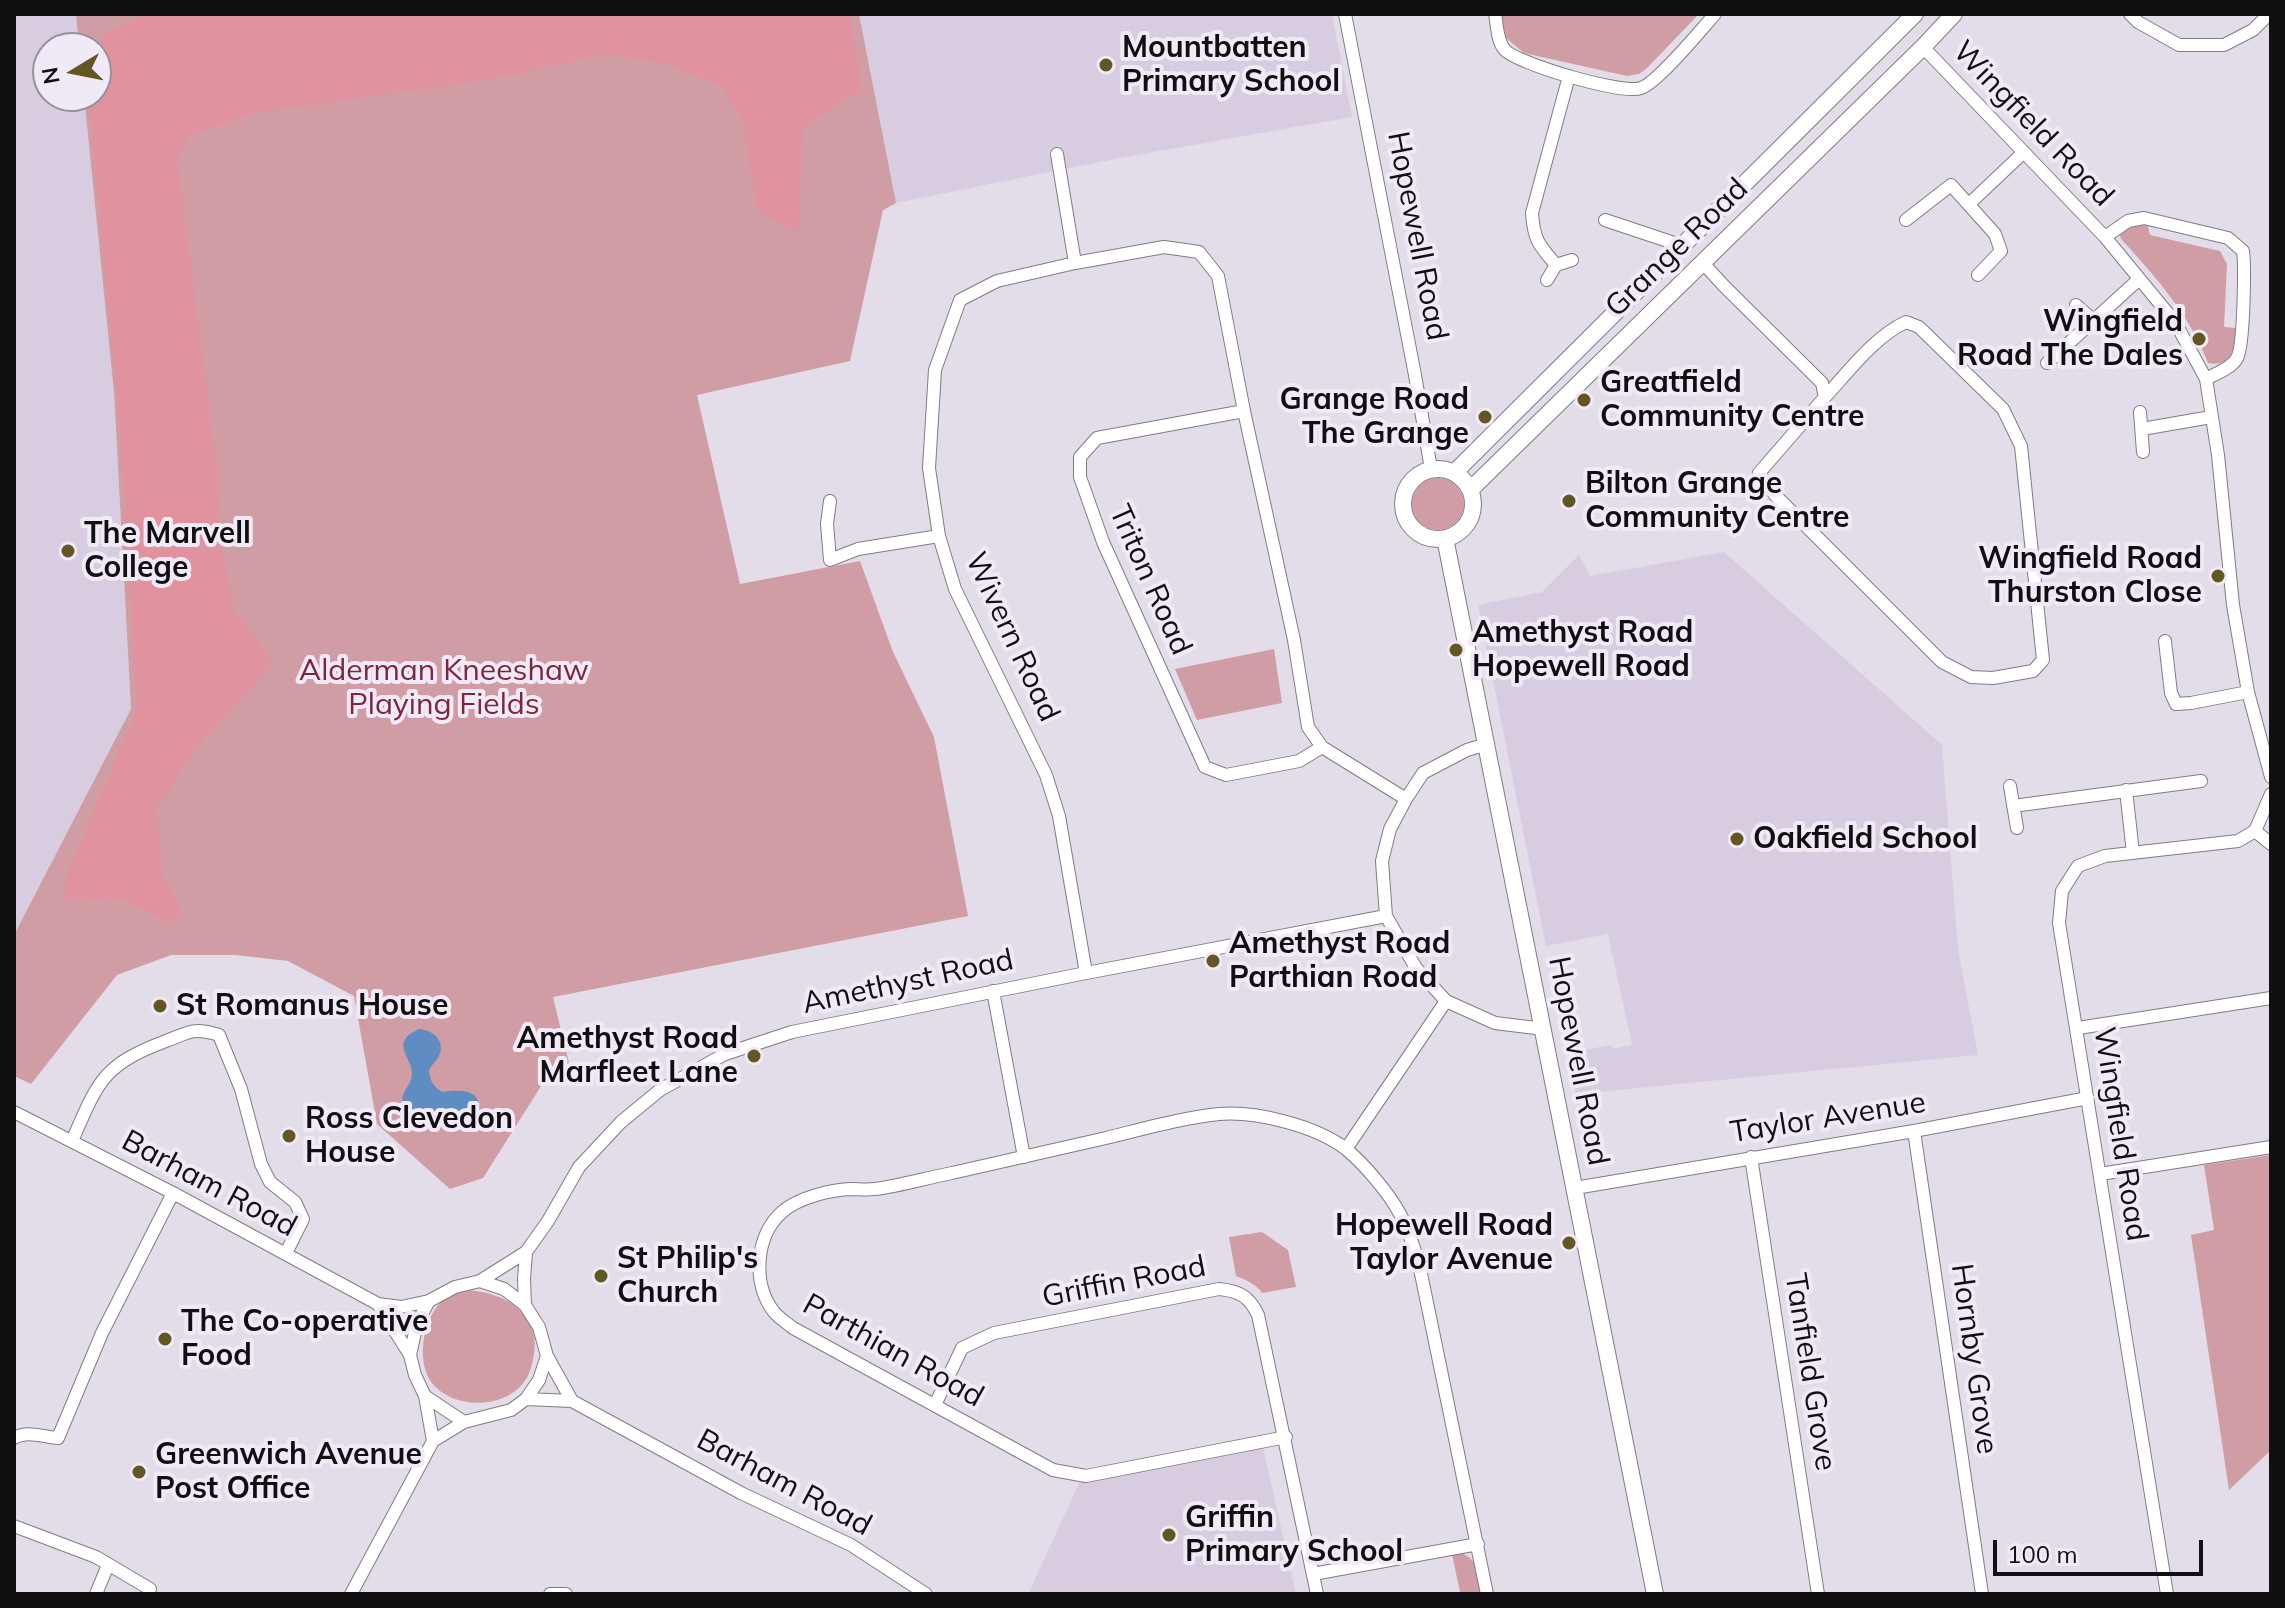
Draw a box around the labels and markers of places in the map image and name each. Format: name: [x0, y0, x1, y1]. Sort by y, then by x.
place label: Mountbatten Primary School: [1122, 30, 1340, 100]
marker: Mountbatten Primary School: [1097, 56, 1115, 74]
place label: Wingfield Road The Dales: [1957, 304, 2183, 374]
marker: Wingfield Road The Dales: [2190, 330, 2208, 348]
place label: Greatfield Community Centre: [1600, 365, 1865, 436]
place label: Grange Road The Grange: [1280, 382, 1469, 452]
marker: Greatfield Community Centre: [1575, 391, 1593, 409]
marker: Grange Road The Grange: [1476, 408, 1494, 426]
place label: Bilton Grange Community Centre: [1585, 466, 1850, 536]
marker: Bilton Grange Community Centre: [1560, 492, 1578, 510]
place label: The Marvell College: [84, 516, 251, 586]
place label: Wingfield Road Thurston Close: [1978, 541, 2202, 612]
marker: The Marvell College: [59, 542, 77, 560]
marker: Wingfield Road Thurston Close: [2209, 567, 2227, 585]
place label: Amethyst Road Hopewell Road: [1472, 615, 1693, 686]
marker: Amethyst Road Hopewell Road: [1447, 641, 1465, 659]
place label: Oakfield School: [1753, 821, 1978, 857]
marker: Oakfield School: [1728, 830, 1746, 848]
place label: Amethyst Road Parthian Road: [1229, 926, 1450, 996]
marker: Amethyst Road Parthian Road: [1204, 952, 1222, 970]
place label: St Romanus House: [176, 988, 448, 1024]
marker: St Romanus House: [151, 997, 169, 1015]
place label: Amethyst Road Marfleet Lane: [517, 1021, 738, 1092]
marker: Amethyst Road Marfleet Lane: [745, 1047, 763, 1065]
place label: Ross Clevedon House: [305, 1101, 513, 1172]
marker: Ross Clevedon House: [280, 1127, 298, 1145]
place label: Hopewell Road Taylor Avenue: [1335, 1208, 1553, 1278]
marker: Hopewell Road Taylor Avenue: [1560, 1234, 1578, 1252]
place label: St Philip's Church: [617, 1241, 758, 1312]
marker: St Philip's Church: [592, 1267, 610, 1285]
place label: The Co-operative Food: [181, 1304, 428, 1374]
marker: The Co-operative Food: [156, 1330, 174, 1348]
place label: Greenwich Avenue Post Office: [155, 1437, 422, 1508]
marker: Greenwich Avenue Post Office: [130, 1463, 148, 1481]
place label: Griffin Primary School: [1185, 1500, 1403, 1570]
marker: Griffin Primary School: [1160, 1526, 1178, 1544]

